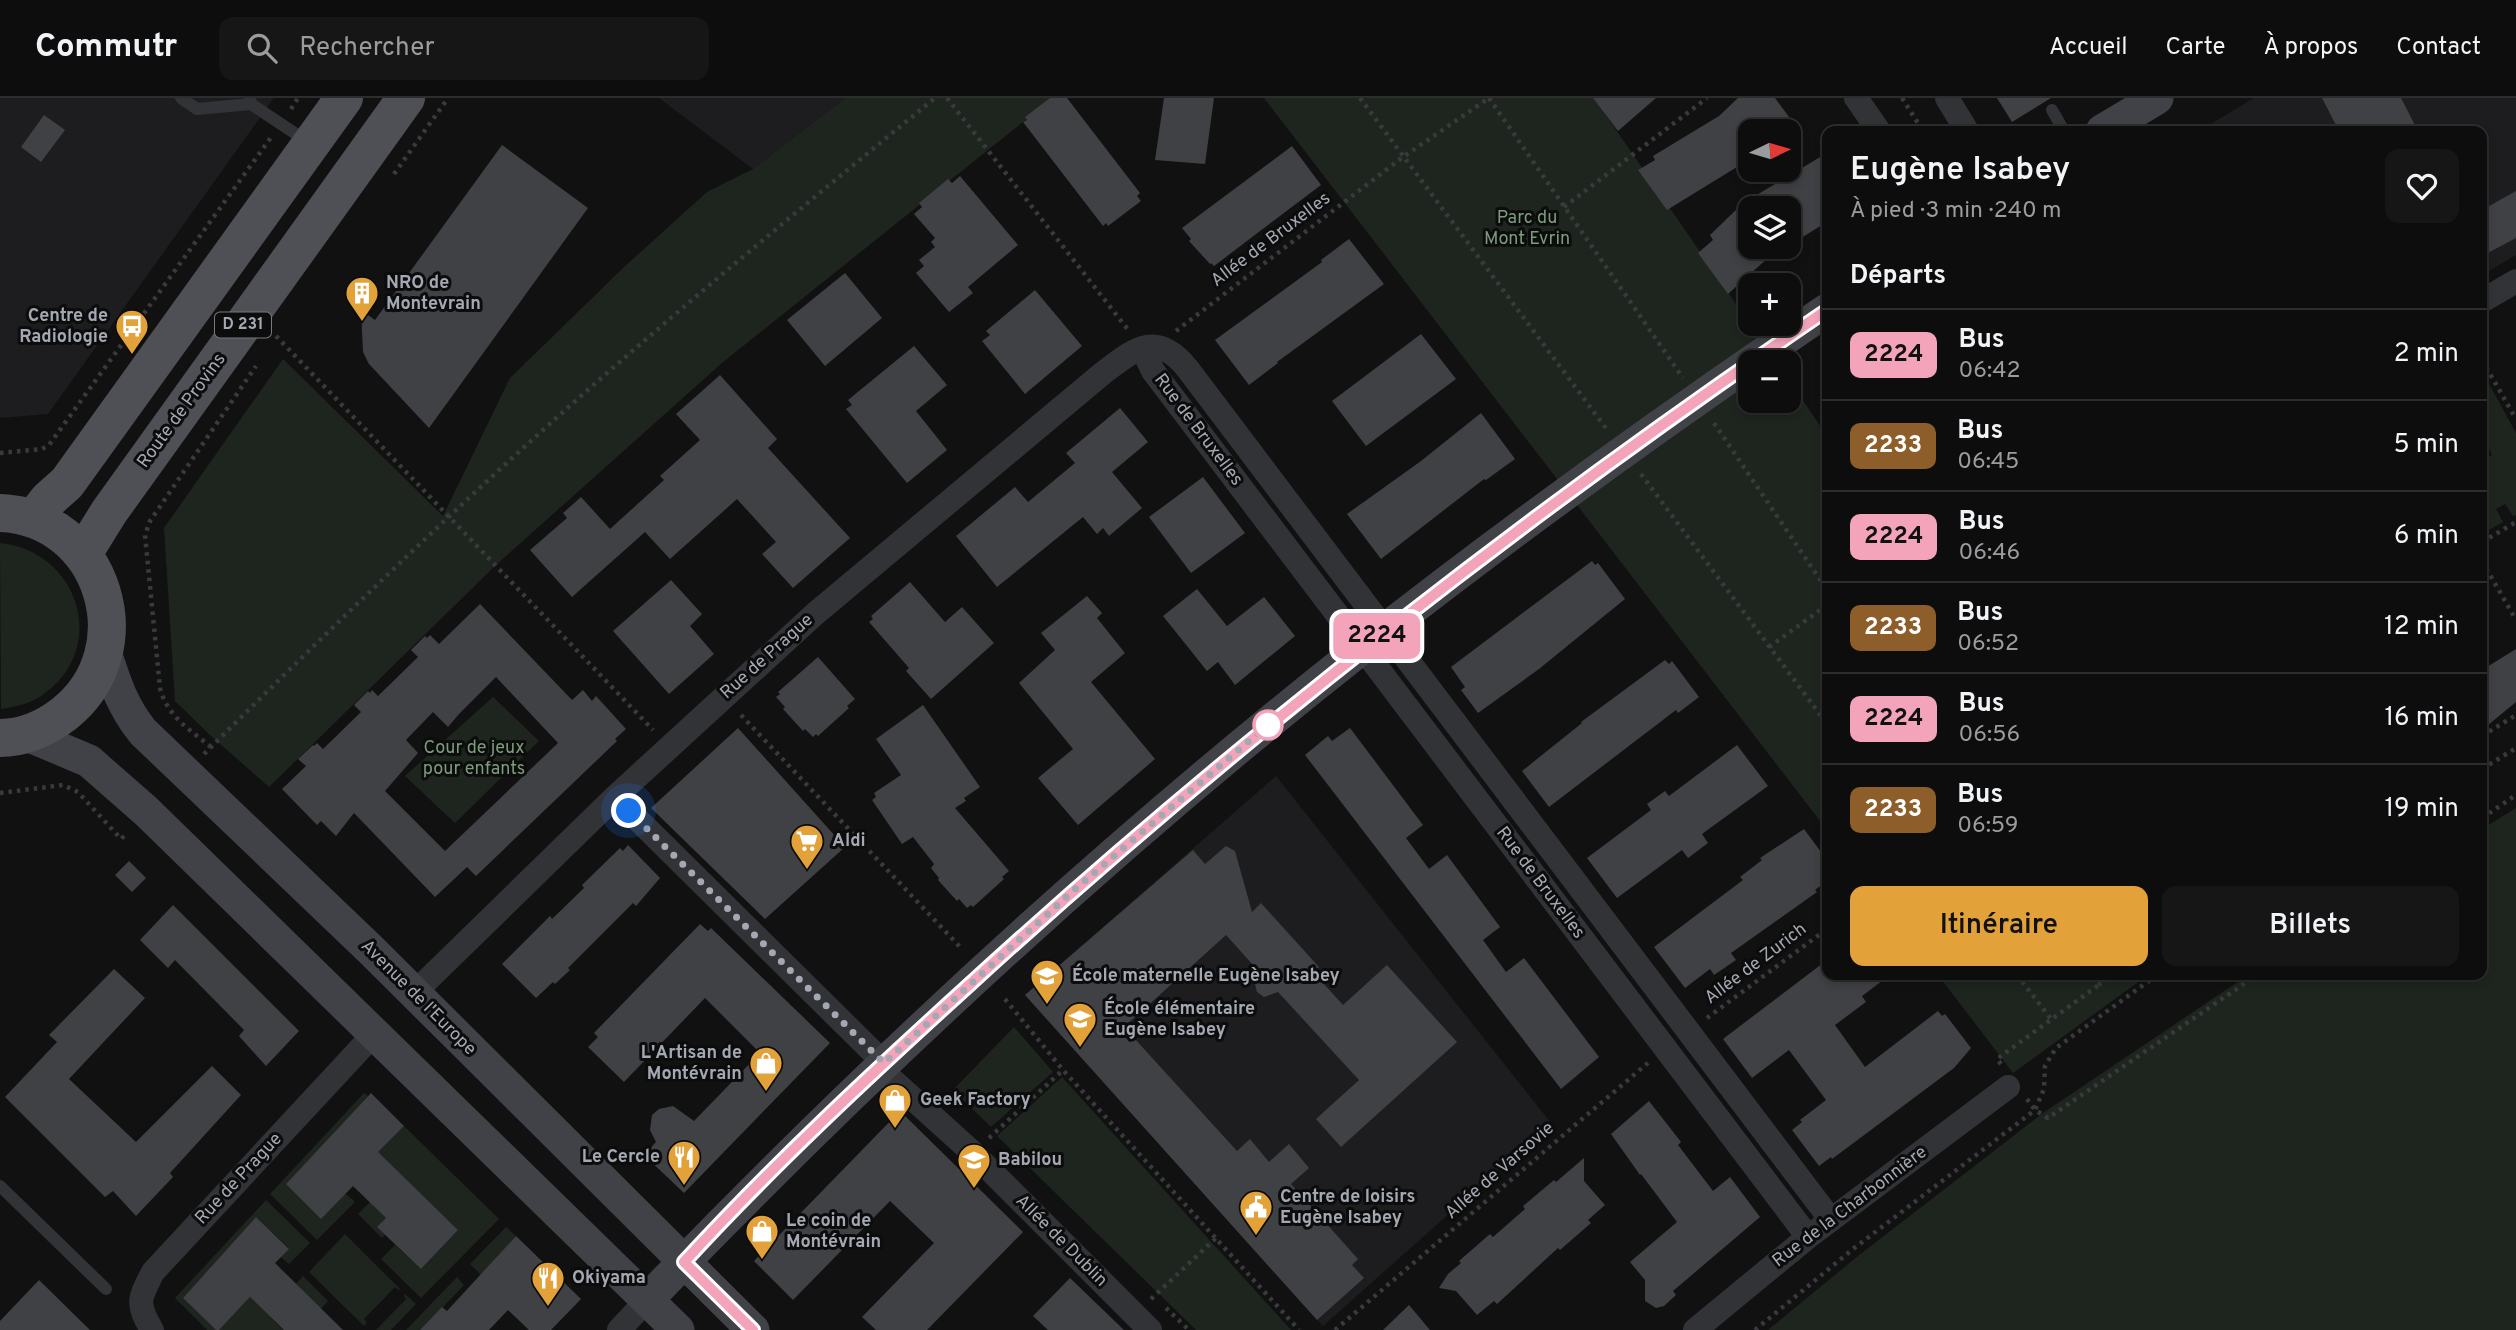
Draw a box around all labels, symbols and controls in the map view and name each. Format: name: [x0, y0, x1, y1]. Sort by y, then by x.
search box: [219, 17, 709, 80]
text: Commutr: [35, 27, 177, 69]
icon: search: [243, 29, 281, 67]
text: Rechercher: [299, 32, 435, 65]
text: Accueil: [2049, 33, 2128, 63]
text: Carte: [2166, 33, 2225, 63]
text: À propos: [2263, 33, 2358, 63]
text: Contact: [2396, 33, 2481, 63]
north arrow: [1738, 119, 1801, 182]
map controls: [1738, 119, 1801, 413]
button: heart: [2385, 149, 2459, 223]
text: Eugène Isabey: [1850, 150, 2070, 192]
street label: Allée de Bruxelles: [1207, 187, 1335, 293]
button: layers: [1738, 196, 1801, 259]
text: À pied · 3 min · 240 m: [1850, 197, 2062, 226]
park label: Parc du Mont Evrin: [1484, 207, 1570, 251]
text: Départs: [1850, 260, 1946, 293]
place label: NRO de Montevrain: [386, 272, 481, 316]
button: +: [1738, 273, 1801, 336]
building icon: NRO de Montevrain: [343, 274, 381, 323]
place label: Centre de Radiologie: [19, 305, 108, 349]
bus stop icon: Centre de Radiologie: [113, 307, 151, 356]
road number: D 231: [215, 313, 271, 338]
text: Bus: [1958, 324, 2005, 357]
text: 2 min: [2394, 338, 2459, 371]
text: 2224: [1864, 340, 1923, 370]
street label: Route de Provins: [133, 349, 231, 473]
button: −: [1738, 350, 1801, 413]
text: 06:42: [1958, 357, 2021, 386]
street label: Rue de Bruxelles: [1148, 369, 1248, 491]
text: Bus: [1957, 415, 2003, 448]
text: 5 min: [2393, 429, 2459, 462]
text: 2233: [1864, 431, 1922, 461]
text: 06:45: [1957, 448, 2019, 477]
text: Bus: [1958, 506, 2005, 539]
text: 6 min: [2394, 520, 2459, 553]
text: 2224: [1864, 522, 1923, 552]
text: 06:46: [1958, 539, 2020, 568]
text: Bus: [1957, 597, 2003, 630]
street label: Rue de Prague: [716, 609, 818, 705]
text: 12 min: [2384, 611, 2459, 644]
line badge: 2224: [1328, 613, 1426, 659]
text: 2233: [1864, 613, 1922, 643]
text: 2224: [1347, 621, 1407, 651]
text: 06:52: [1957, 630, 2019, 659]
text: Bus: [1958, 688, 2005, 721]
text: 16 min: [2384, 702, 2459, 735]
text: 2224: [1864, 704, 1923, 734]
unlabelled marker: [1253, 710, 1283, 740]
text: 06:56: [1958, 721, 2020, 750]
park label: Cour de jeux pour enfants: [423, 737, 525, 781]
text: Bus: [1957, 779, 2003, 812]
your location: [611, 793, 646, 828]
text: 19 min: [2384, 793, 2459, 826]
text: 2233: [1864, 795, 1922, 825]
text: 06:59: [1957, 812, 2019, 841]
supermarket icon: Aldi: [788, 822, 826, 871]
street label: Rue de Bruxelles: [1490, 822, 1590, 944]
place label: Aldi: [832, 830, 866, 853]
button: Itinéraire: [1850, 886, 2148, 966]
button: Billets: [2162, 886, 2459, 966]
street label: Allée de Zurich: [1700, 918, 1812, 1010]
street label: Avenue de l'Europe: [355, 935, 481, 1061]
school or university icon: École maternelle Eugène Isabey: [1028, 957, 1066, 1006]
place label: École maternelle Eugène Isabey: [1072, 963, 1340, 988]
place label: École élémentaire Eugène Isabey: [1104, 996, 1255, 1042]
school or university icon: École élémentaire Eugène Isabey: [1061, 1000, 1099, 1049]
place label: L'Artisan de Montévrain: [641, 1042, 742, 1086]
shop icon: L'Artisan de Montévrain: [747, 1044, 785, 1093]
shop icon: Geek Factory: [876, 1081, 914, 1130]
place label: Geek Factory: [920, 1089, 1031, 1112]
street label: Allée de Varsovie: [1441, 1117, 1559, 1225]
street label: Rue de Prague: [191, 1128, 287, 1230]
restaurant icon: Le Cercle: [665, 1138, 703, 1187]
school or university icon: Babilou: [955, 1141, 993, 1190]
street label: Rue de la Charbonnière: [1768, 1141, 1932, 1273]
place label: Le Cercle: [582, 1146, 660, 1169]
place label: Babilou: [998, 1149, 1062, 1172]
place label: Centre de loisirs Eugène Isabey: [1280, 1186, 1415, 1230]
public building icon: Centre de loisirs Eugène Isabey: [1237, 1188, 1275, 1237]
street label: Allée de Dublin: [1010, 1190, 1112, 1292]
place label: Le coin de Montévrain: [786, 1210, 881, 1254]
shop icon: Le coin de Montévrain: [743, 1212, 781, 1261]
restaurant icon: Okiyama: [529, 1259, 567, 1308]
place label: Okiyama: [572, 1267, 646, 1290]

